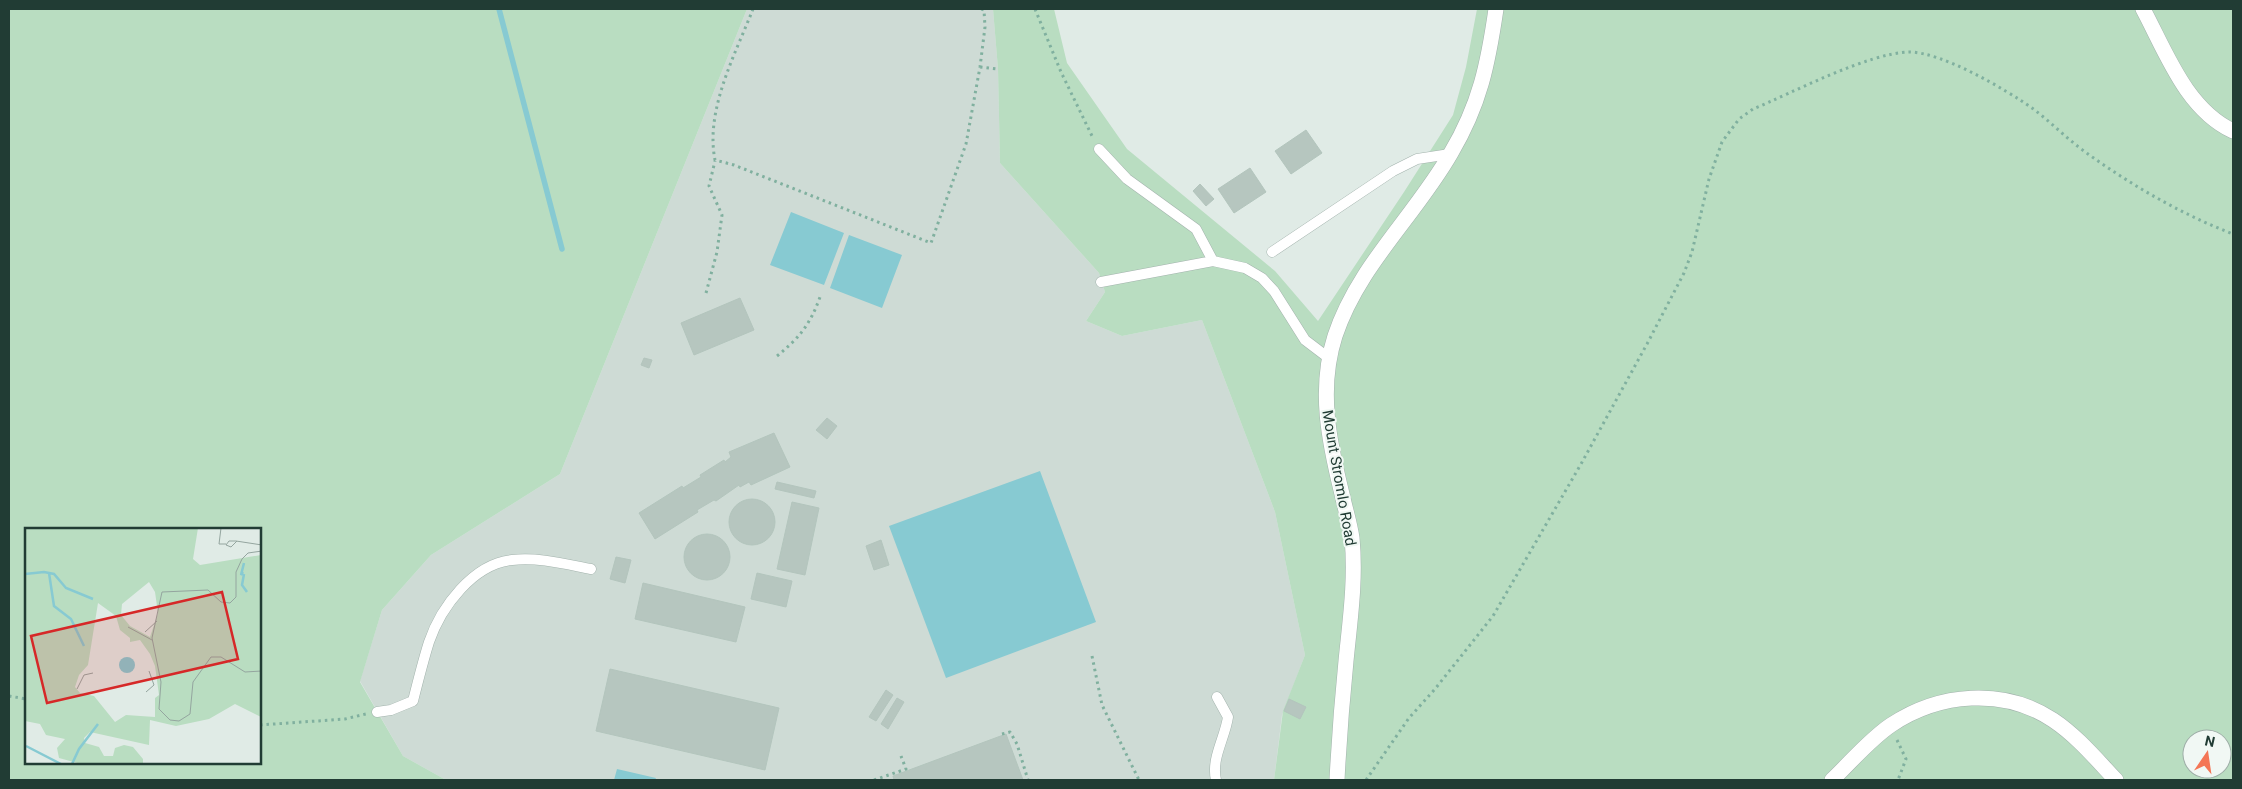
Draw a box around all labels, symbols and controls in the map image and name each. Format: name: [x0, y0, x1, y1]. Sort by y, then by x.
street label: Mount Stromlo Road: [1318, 409, 1360, 547]
inset map: [25, 528, 261, 764]
north arrow: [2182, 729, 2232, 779]
text: N: [2203, 732, 2217, 750]

